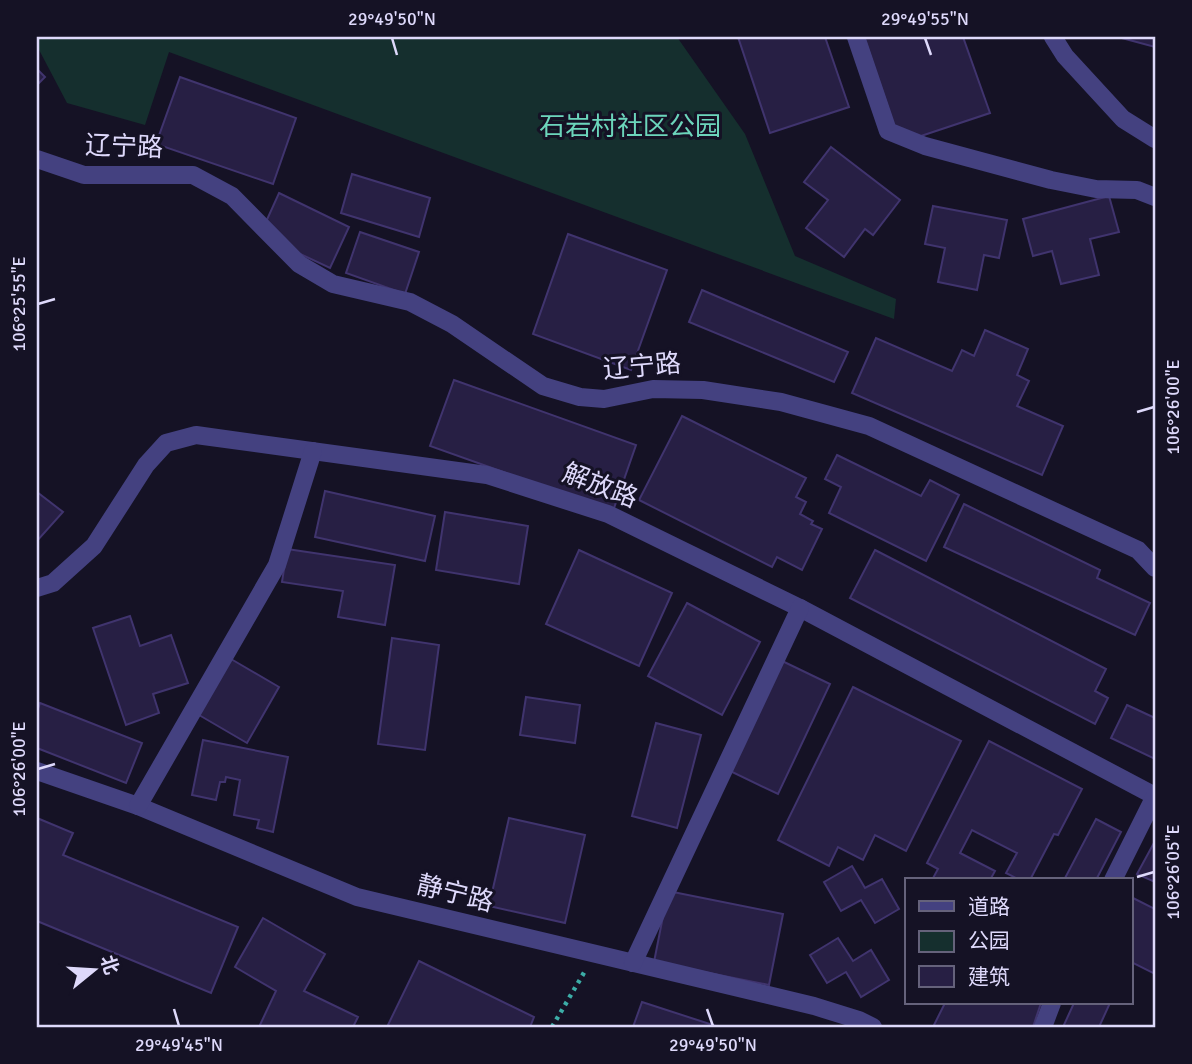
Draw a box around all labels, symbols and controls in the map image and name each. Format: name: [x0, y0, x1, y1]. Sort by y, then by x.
text: 29°49'50"N: [348, 8, 436, 30]
text: 29°49'55"N: [881, 8, 969, 30]
park label: 石岩村社区公园: [539, 111, 721, 143]
street label: 辽宁路: [84, 130, 164, 164]
text: 106°25'55"E: [8, 256, 30, 352]
street label: 辽宁路: [602, 348, 682, 386]
text: 106°26'00"E: [1162, 359, 1184, 455]
street label: 解放路: [558, 457, 642, 515]
text: 106°26'00"E: [8, 721, 30, 817]
text: 106°26'05"E: [1162, 824, 1184, 920]
street label: 静宁路: [413, 869, 497, 919]
legend: [905, 878, 1132, 1004]
text: 道路: [968, 894, 1010, 920]
text: 公园: [968, 928, 1010, 954]
north arrow: [60, 934, 130, 1004]
text: 北: [95, 952, 124, 978]
text: 建筑: [968, 964, 1010, 990]
text: 29°49'45"N: [135, 1034, 223, 1056]
text: 29°49'50"N: [669, 1034, 757, 1056]

